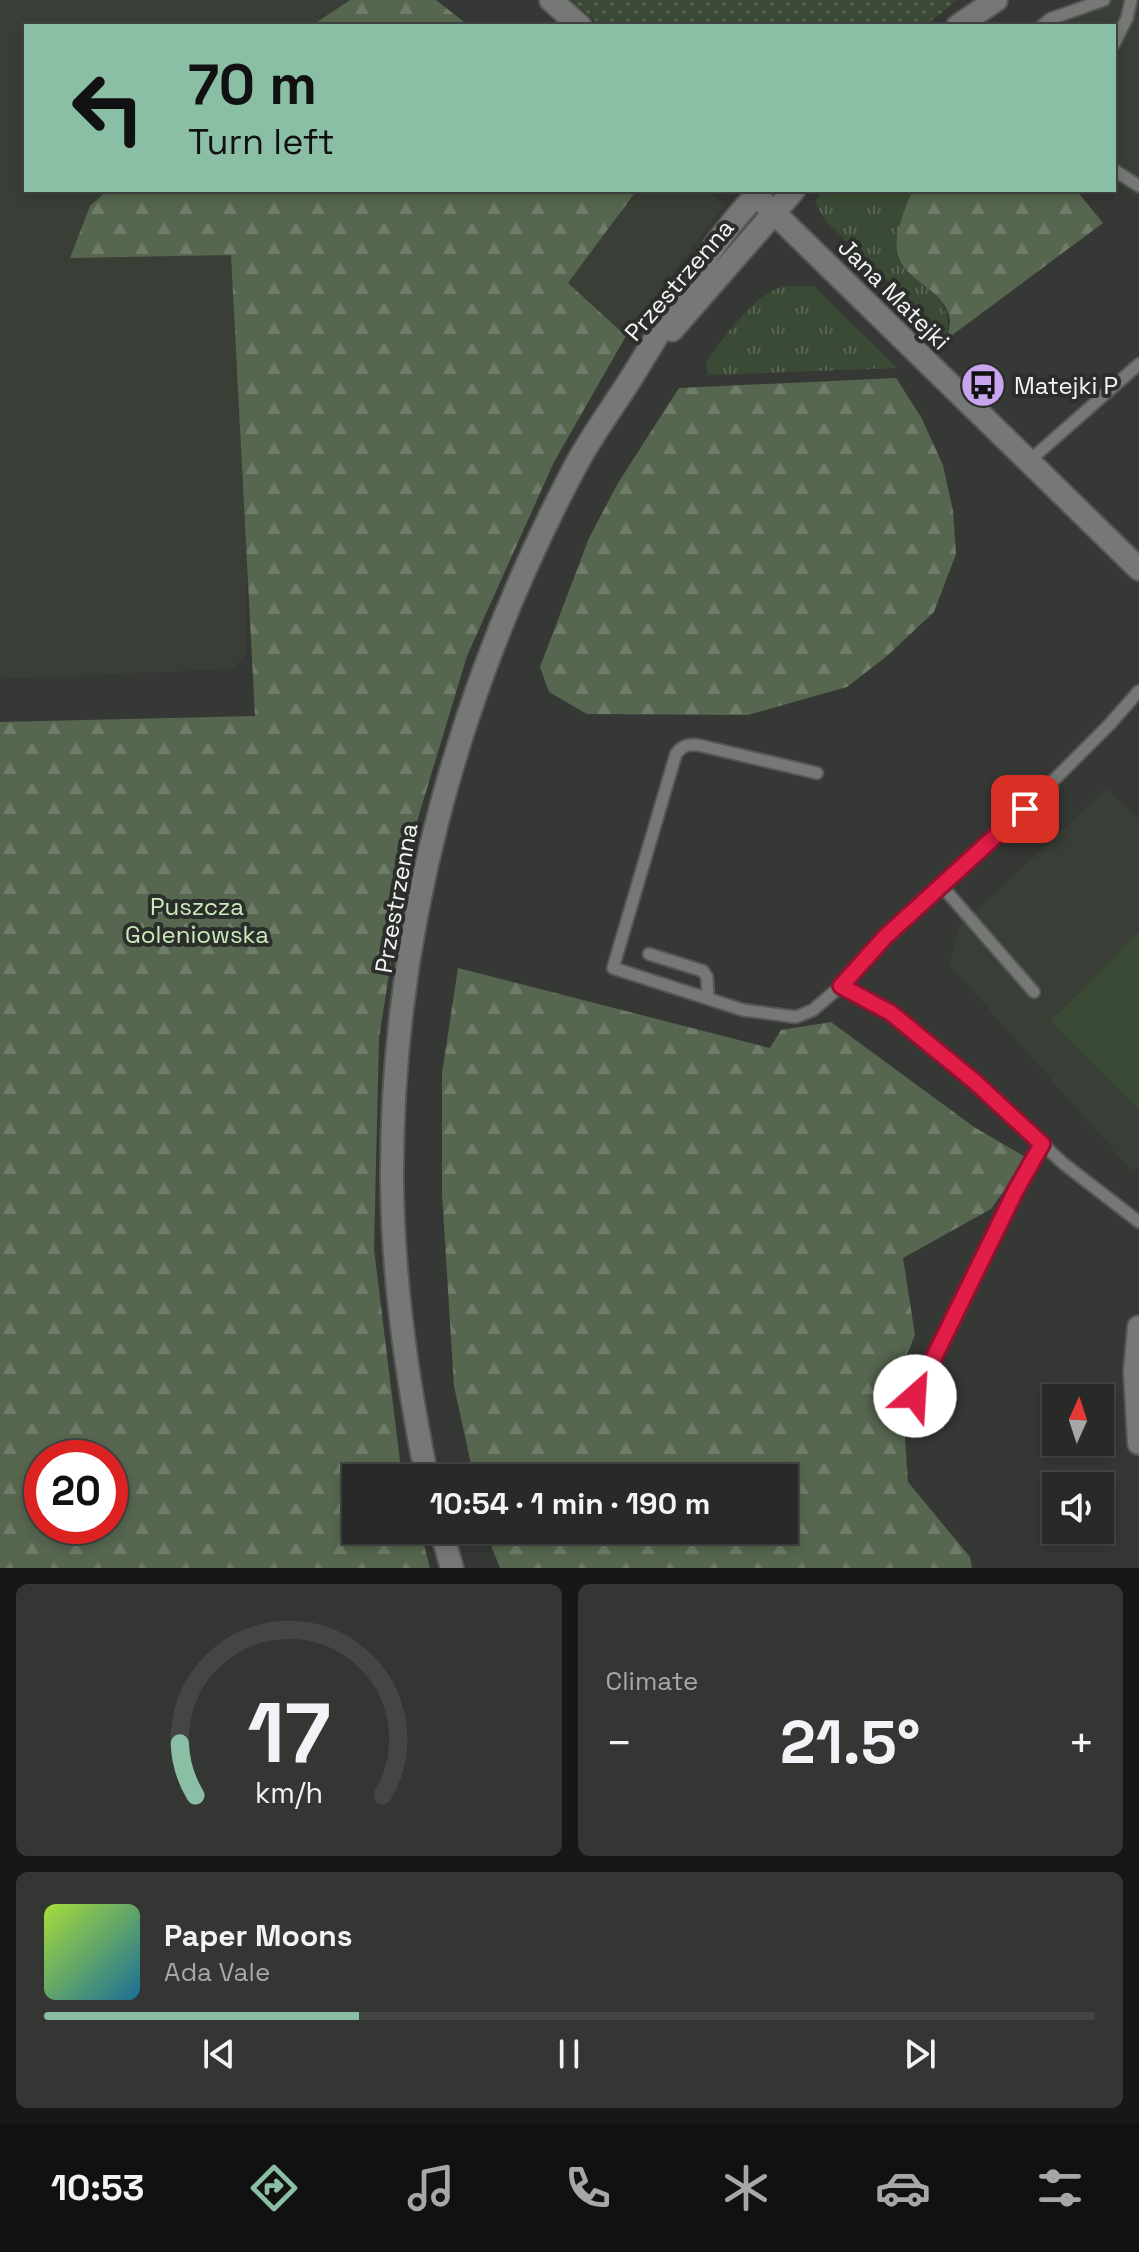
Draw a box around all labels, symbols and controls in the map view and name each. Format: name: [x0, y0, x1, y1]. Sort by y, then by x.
text: 70 m: [188, 49, 317, 120]
icon: left: [56, 56, 160, 160]
text: Turn left: [188, 119, 335, 165]
street label: Przestrzenna: [618, 212, 741, 347]
street label: Jana Matejki: [832, 232, 956, 356]
bus stop icon: Matejki P: [959, 361, 1007, 409]
place label: Matejki P: [1014, 370, 1118, 401]
pin: [991, 775, 1059, 843]
icon: arrive: [1003, 787, 1047, 831]
street label: Przestrzenna: [368, 820, 424, 975]
park label: Puszcza Goleniowska: [125, 891, 269, 950]
position arrow: [873, 1354, 957, 1438]
north arrow: [1042, 1384, 1114, 1456]
map controls: [1042, 1384, 1114, 1544]
speed limit sign: 20: [24, 1440, 128, 1544]
button: sound: [1042, 1472, 1114, 1544]
text: 10:54 · 1 min · 190 m: [430, 1484, 710, 1523]
text: Climate: [606, 1664, 698, 1698]
text: 17: [247, 1680, 331, 1786]
text: 21.5°: [780, 1704, 920, 1781]
text: −: [606, 1715, 633, 1771]
text: +: [1068, 1715, 1095, 1771]
text: km/h: [255, 1775, 323, 1811]
text: Paper Moons: [164, 1916, 353, 1955]
text: Ada Vale: [164, 1955, 270, 1989]
icon: previous: [197, 2032, 241, 2076]
icon: pause: [547, 2032, 591, 2076]
icon: next: [898, 2032, 942, 2076]
icon: directions: [246, 2160, 302, 2216]
icon: music: [403, 2160, 459, 2216]
icon: phone: [560, 2160, 616, 2216]
icon: climate: [718, 2160, 774, 2216]
icon: car: [875, 2160, 931, 2216]
icon: filters: [1032, 2160, 1088, 2216]
text: 10:53: [51, 2165, 144, 2211]

